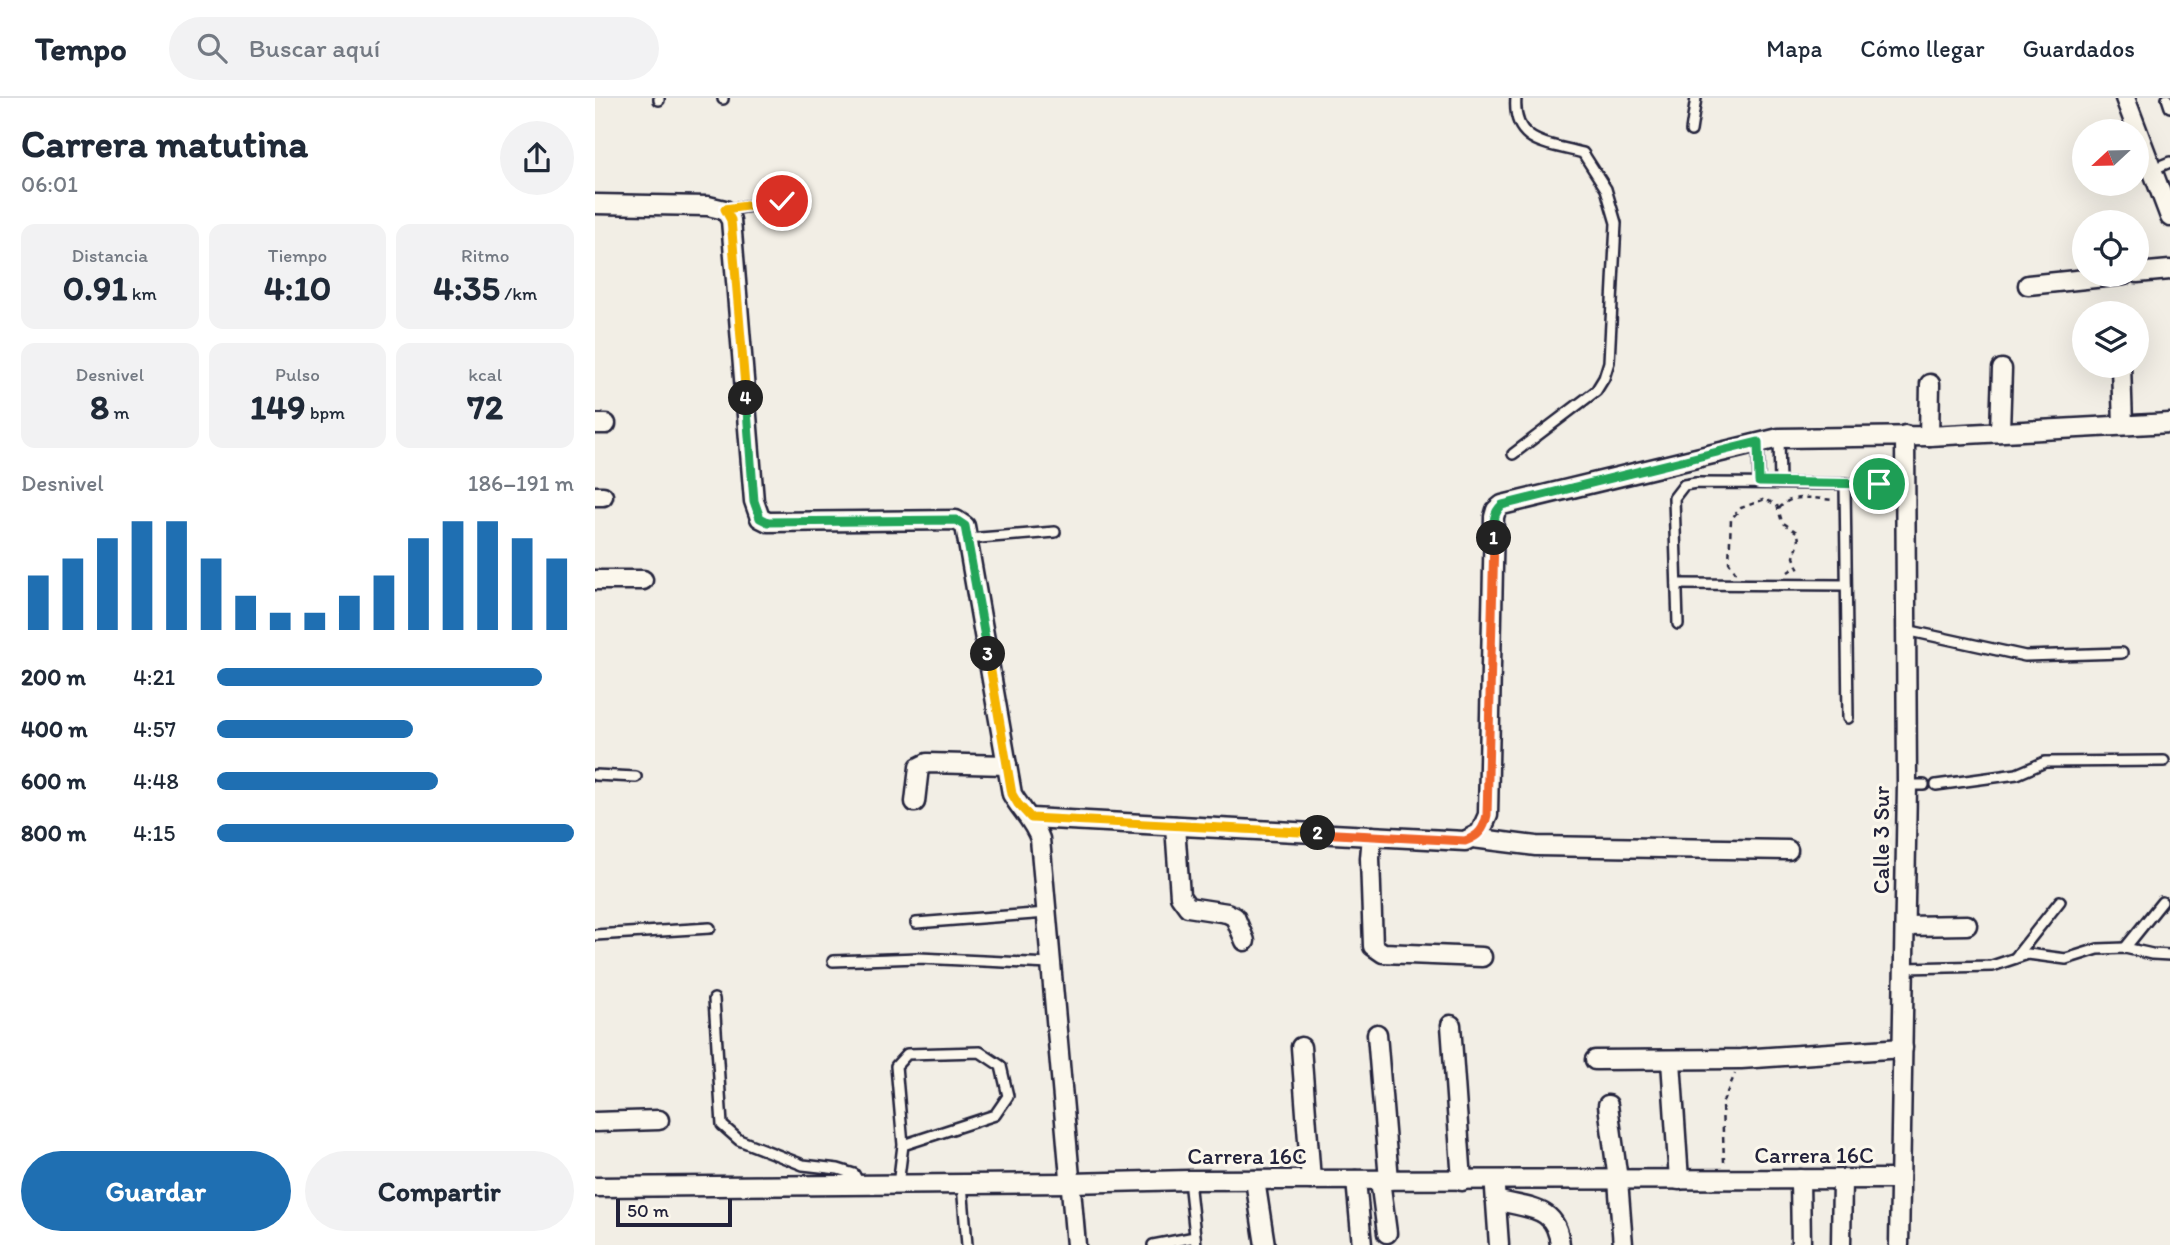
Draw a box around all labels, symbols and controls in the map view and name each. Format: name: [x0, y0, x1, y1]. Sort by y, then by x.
search box: [169, 17, 659, 80]
text: Tempo: [35, 29, 127, 68]
icon: search: [193, 29, 231, 67]
text: Buscar aquí: [249, 32, 380, 64]
text: Mapa: [1766, 34, 1822, 63]
text: Cómo llegar: [1860, 34, 1985, 63]
text: Guardados: [2023, 34, 2135, 63]
north arrow: [2072, 119, 2149, 196]
map controls: [2072, 119, 2149, 378]
text: Carrera matutina: [21, 121, 308, 167]
button: share: [500, 121, 574, 195]
text: 06:01: [21, 170, 78, 198]
pin: [752, 171, 812, 231]
icon: check: [763, 182, 801, 220]
button: locate: [2072, 210, 2149, 287]
text: Distancia: [71, 244, 148, 267]
text: Tiempo: [268, 244, 327, 267]
text: Ritmo: [461, 244, 509, 267]
text: 0.91: [63, 267, 127, 309]
text: 4:10: [264, 267, 331, 309]
text: 4:35: [433, 267, 500, 309]
text: km: [127, 282, 157, 305]
text: /km: [500, 282, 537, 305]
button: layers: [2072, 301, 2149, 378]
text: Desnivel: [76, 363, 144, 386]
text: Pulso: [275, 363, 320, 386]
text: kcal: [468, 363, 502, 386]
pin: 4: [729, 380, 763, 416]
text: 8: [90, 386, 109, 428]
text: 149: [250, 386, 306, 428]
text: 72: [467, 386, 503, 428]
text: 4: [740, 386, 751, 409]
text: m: [109, 401, 130, 424]
text: bpm: [306, 401, 345, 424]
pin: [1849, 454, 1909, 514]
icon: arrive: [1860, 465, 1898, 503]
text: Desnivel: [21, 469, 104, 497]
text: 186–191 m: [468, 469, 574, 497]
pin: 1: [1476, 520, 1511, 556]
text: 1: [1489, 526, 1498, 549]
pin: 3: [971, 636, 1005, 672]
text: 3: [982, 642, 993, 665]
text: 200 m: [21, 663, 86, 691]
text: 4:21: [133, 663, 175, 691]
text: 400 m: [21, 715, 88, 743]
text: 4:57: [133, 715, 176, 743]
text: 600 m: [21, 767, 86, 795]
text: 4:48: [133, 767, 179, 795]
street label: Calle 3 Sur: [1867, 786, 1895, 894]
pin: 2: [1301, 816, 1335, 850]
text: 800 m: [21, 819, 86, 847]
text: 4:15: [133, 819, 175, 847]
text: 2: [1313, 821, 1323, 844]
street label: Carrera 16C: [1754, 1141, 1874, 1169]
street label: Carrera 16C: [1187, 1142, 1307, 1170]
button: Guardar: [21, 1151, 291, 1231]
button: Compartir: [305, 1151, 574, 1231]
scale bar: [616, 1196, 731, 1228]
text: 50 m: [627, 1199, 669, 1222]

